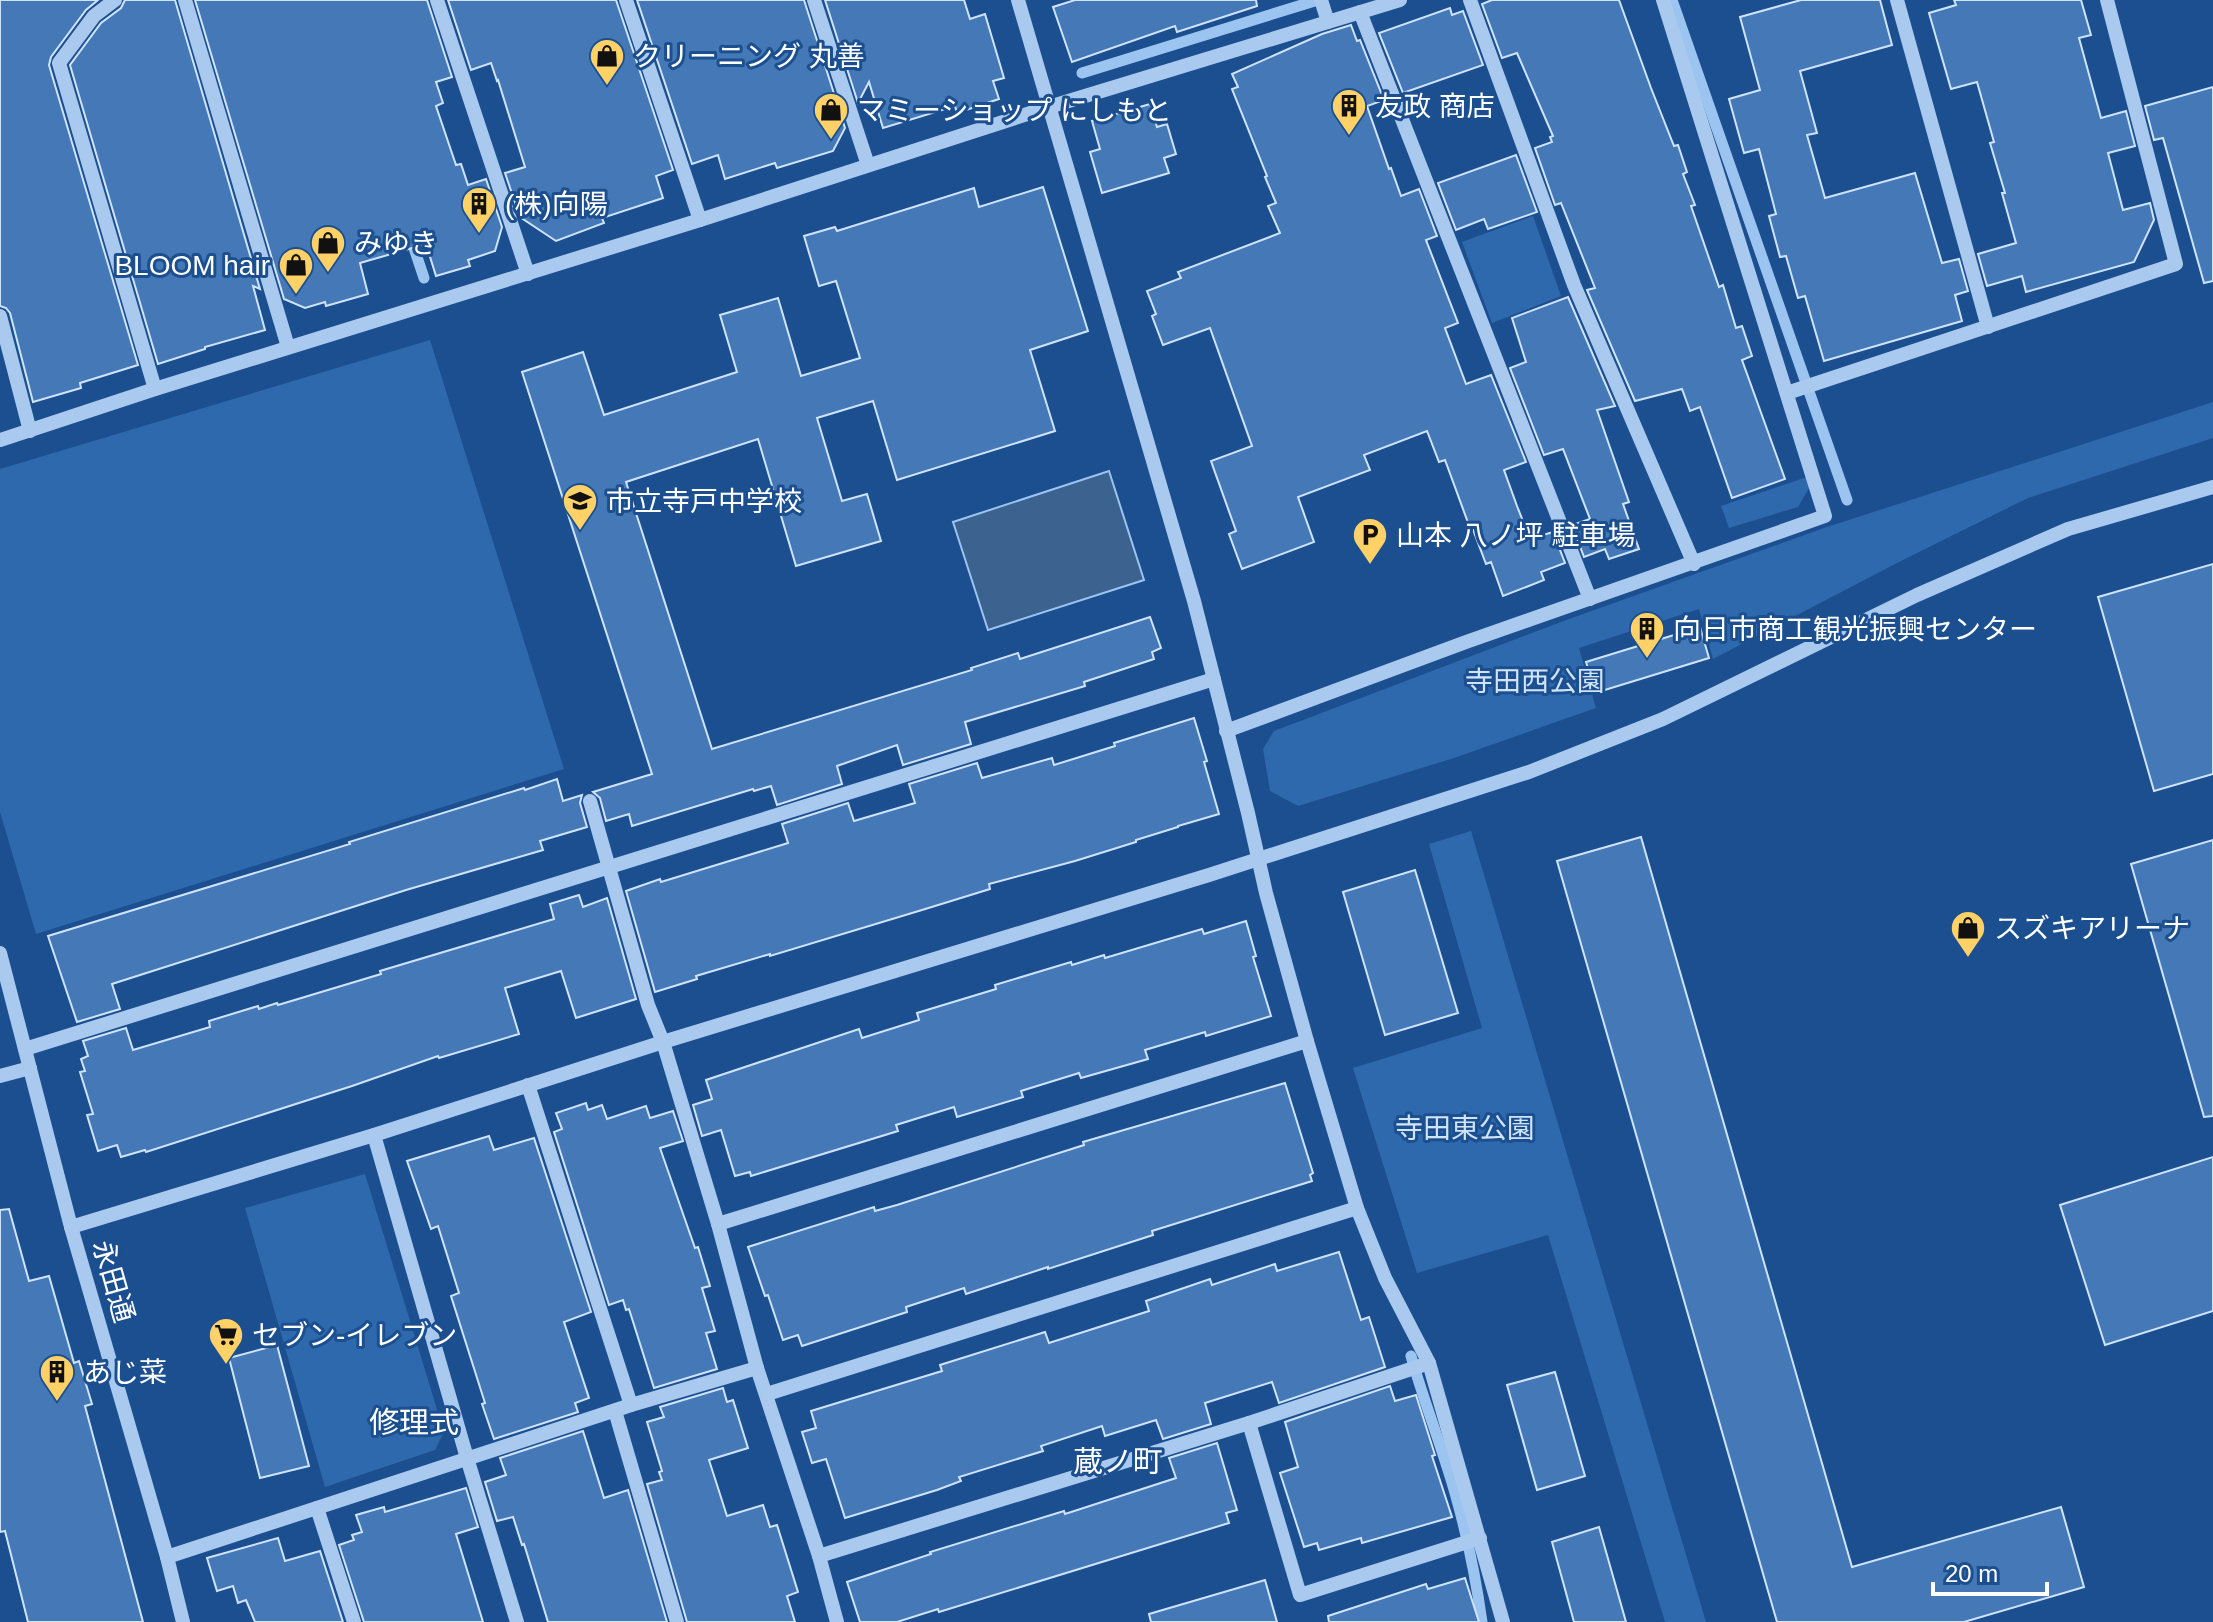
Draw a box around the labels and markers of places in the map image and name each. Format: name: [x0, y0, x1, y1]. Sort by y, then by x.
shop icon: クリーニング 丸善: [588, 37, 626, 87]
place label: クリーニング 丸善: [633, 41, 865, 72]
building icon: 友政 商店: [1330, 87, 1368, 137]
shop icon: マミーショップ にしもと: [812, 91, 850, 141]
place label: 友政 商店: [1375, 91, 1495, 122]
place label: マミーショップ にしもと: [857, 95, 1172, 126]
building icon: (株)向陽: [460, 185, 498, 235]
place label: (株)向陽: [505, 189, 608, 220]
shop icon: みゆき: [309, 224, 347, 274]
place label: みゆき: [354, 228, 438, 259]
shop icon: BLOOM hair: [277, 246, 315, 296]
place label: BLOOM hair: [114, 250, 270, 281]
school or university icon: 市立寺戸中学校: [561, 482, 599, 532]
place label: 市立寺戸中学校: [606, 486, 802, 517]
parking icon: 山本 八ノ坪 駐車場: [1351, 516, 1389, 566]
place label: 山本 八ノ坪 駐車場: [1396, 520, 1636, 551]
building icon: 向日市商工観光振興センター: [1628, 610, 1666, 660]
place label: 向日市商工観光振興センター: [1673, 614, 2037, 645]
shop icon: スズキアリーナ: [1949, 909, 1987, 959]
place label: スズキアリーナ: [1994, 913, 2190, 944]
supermarket icon: セブン-イレブン: [207, 1316, 245, 1366]
place label: セブン-イレブン: [252, 1320, 457, 1351]
building icon: あじ菜: [38, 1353, 76, 1403]
place label: あじ菜: [83, 1357, 167, 1388]

